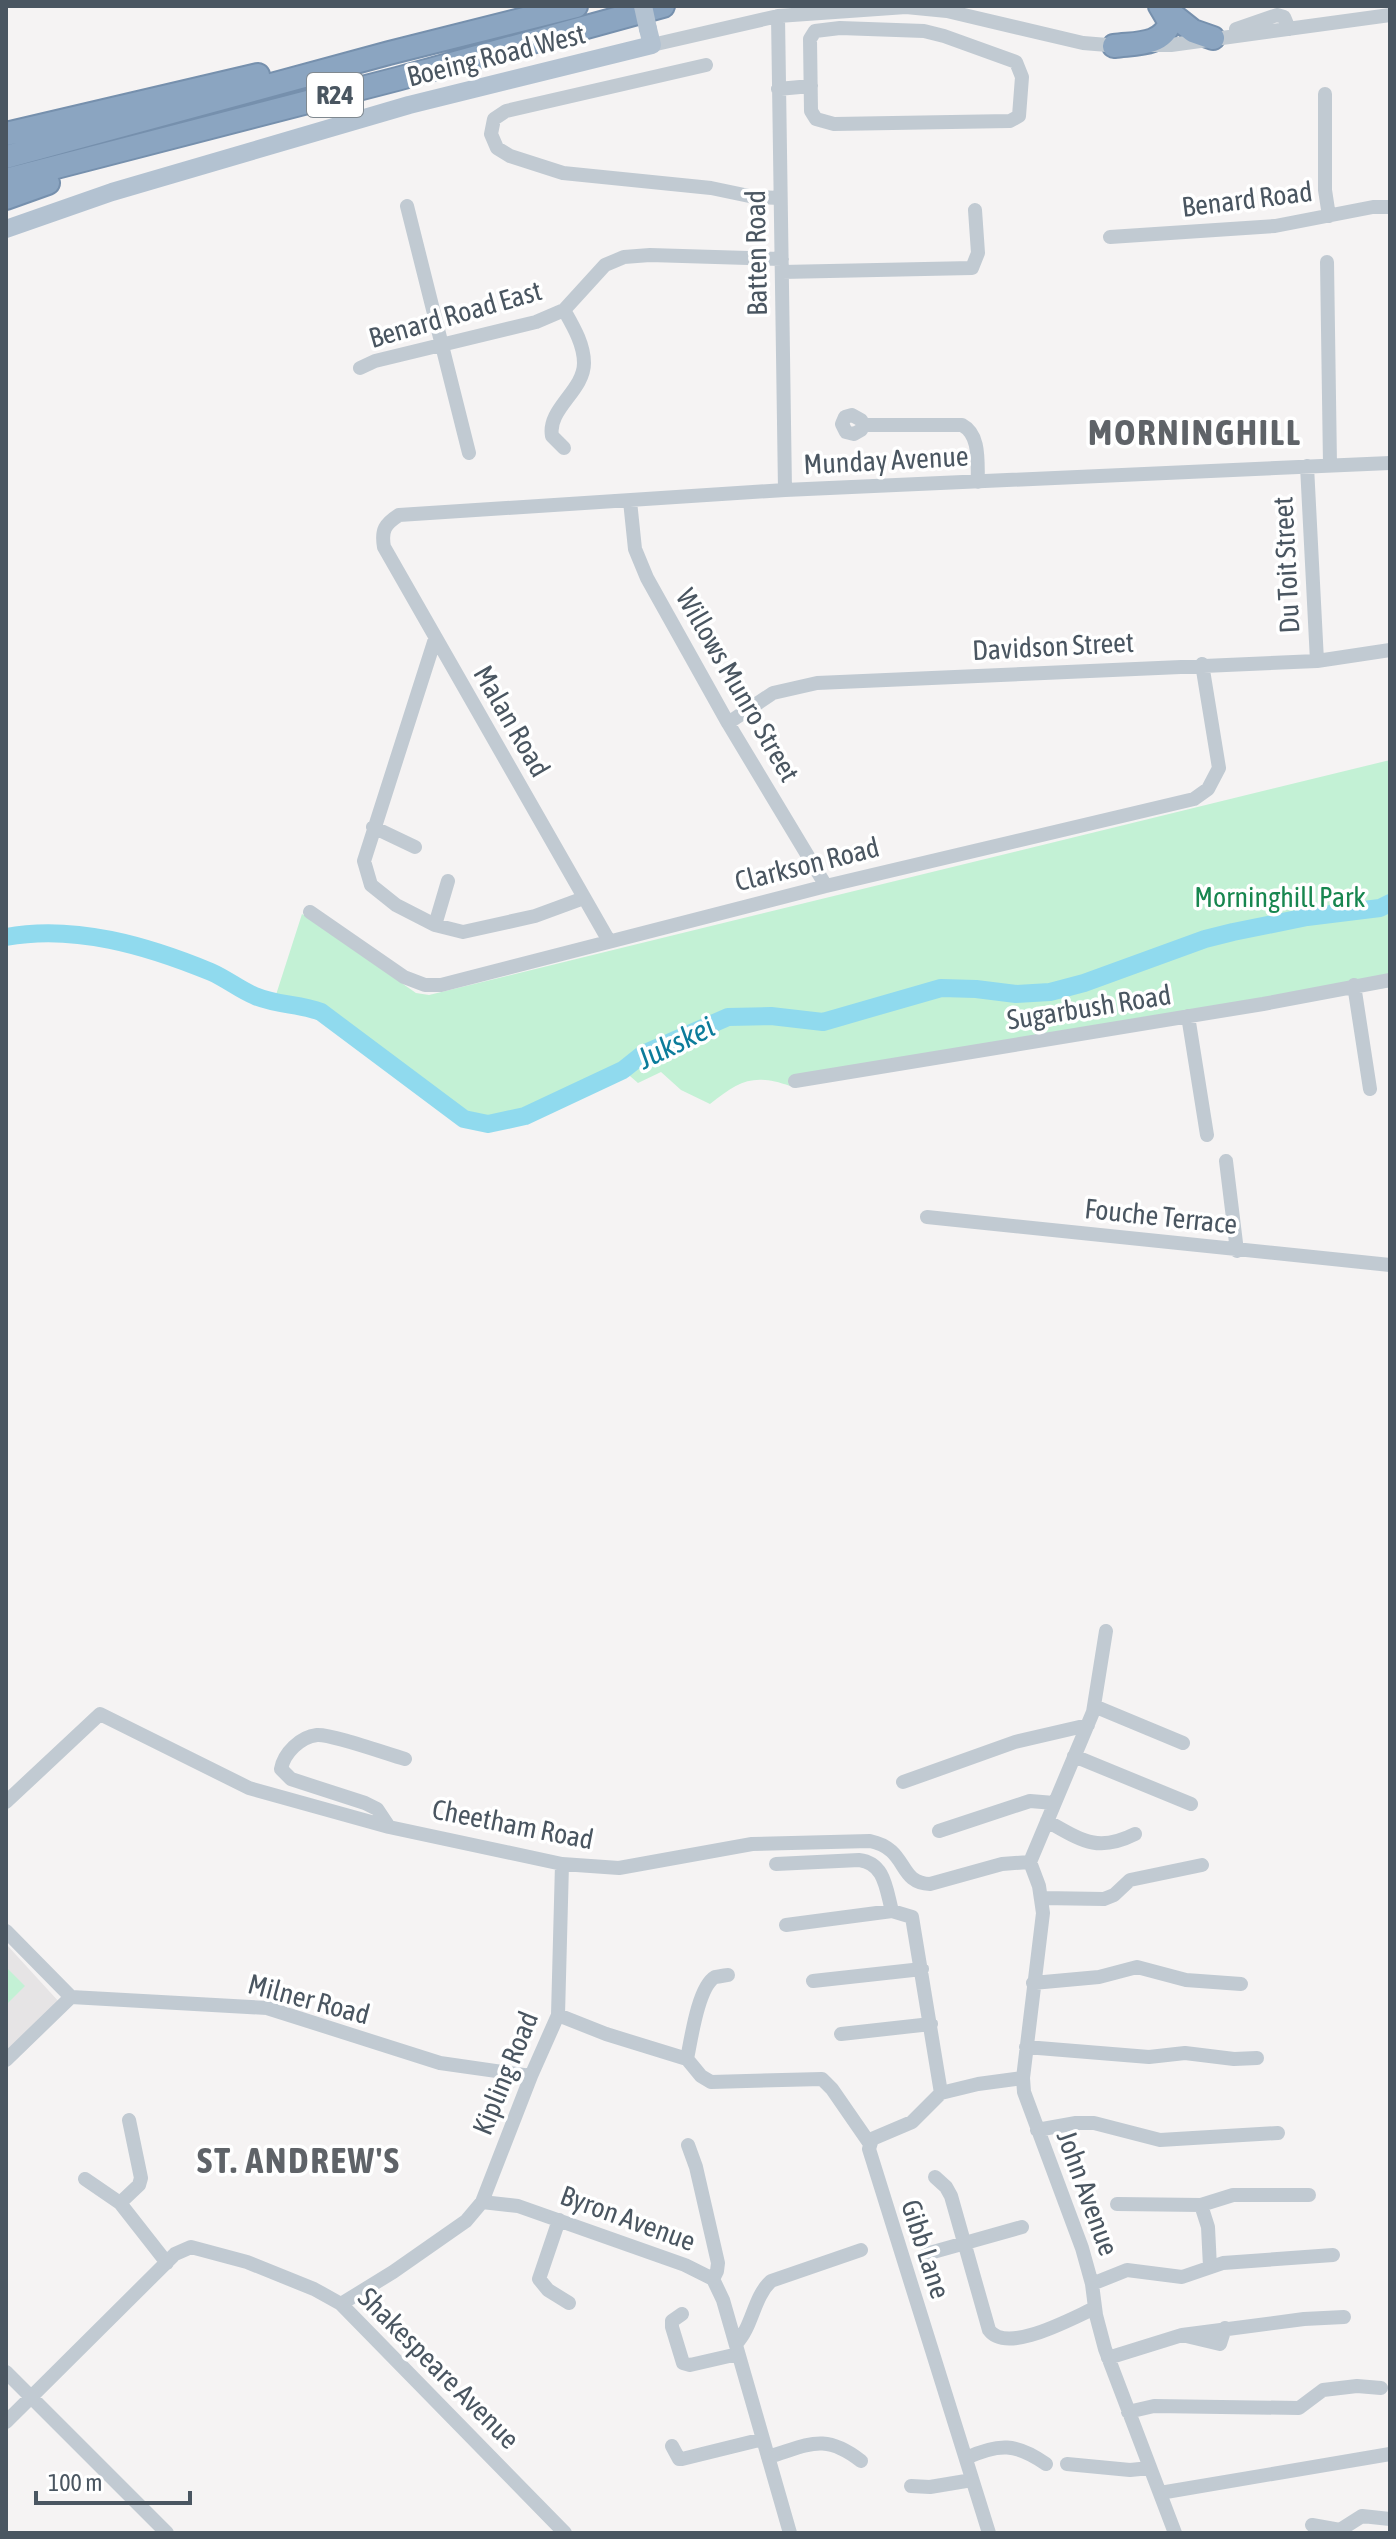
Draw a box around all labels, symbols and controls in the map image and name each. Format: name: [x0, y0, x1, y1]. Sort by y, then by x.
street label: Boeing Road West: [404, 17, 588, 93]
road number: R24: [307, 73, 363, 117]
street label: Benard Road: [1180, 175, 1314, 223]
street label: Batten Road: [739, 190, 773, 316]
street label: Benard Road East: [365, 274, 545, 354]
district label: MORNINGHILL: [1088, 411, 1302, 453]
street label: Munday Avenue: [803, 440, 969, 480]
street label: Du Toit Street: [1266, 496, 1306, 634]
street label: Willows Munro Street: [670, 583, 806, 787]
street label: Davidson Street: [971, 626, 1135, 666]
street label: Malan Road: [467, 660, 557, 782]
street label: Clarkson Road: [732, 831, 882, 897]
park label: Morninghill Park: [1194, 881, 1366, 913]
street label: Sugarbush Road: [1005, 978, 1173, 1036]
water label: Jukskei: [631, 1009, 720, 1076]
street label: Fouche Terrace: [1083, 1192, 1239, 1240]
street label: Cheetham Road: [430, 1793, 596, 1855]
street label: Milner Road: [245, 1967, 373, 2031]
street label: Kipling Road: [466, 2007, 544, 2139]
street label: John Avenue: [1051, 2126, 1125, 2260]
district label: ST. ANDREW'S: [197, 2139, 401, 2181]
street label: Byron Avenue: [556, 2179, 700, 2257]
street label: Gibb Lane: [895, 2196, 957, 2302]
street label: Shakespeare Avenue: [352, 2281, 526, 2455]
scale bar: [36, 2455, 190, 2505]
text: 100 m: [48, 2469, 102, 2496]

